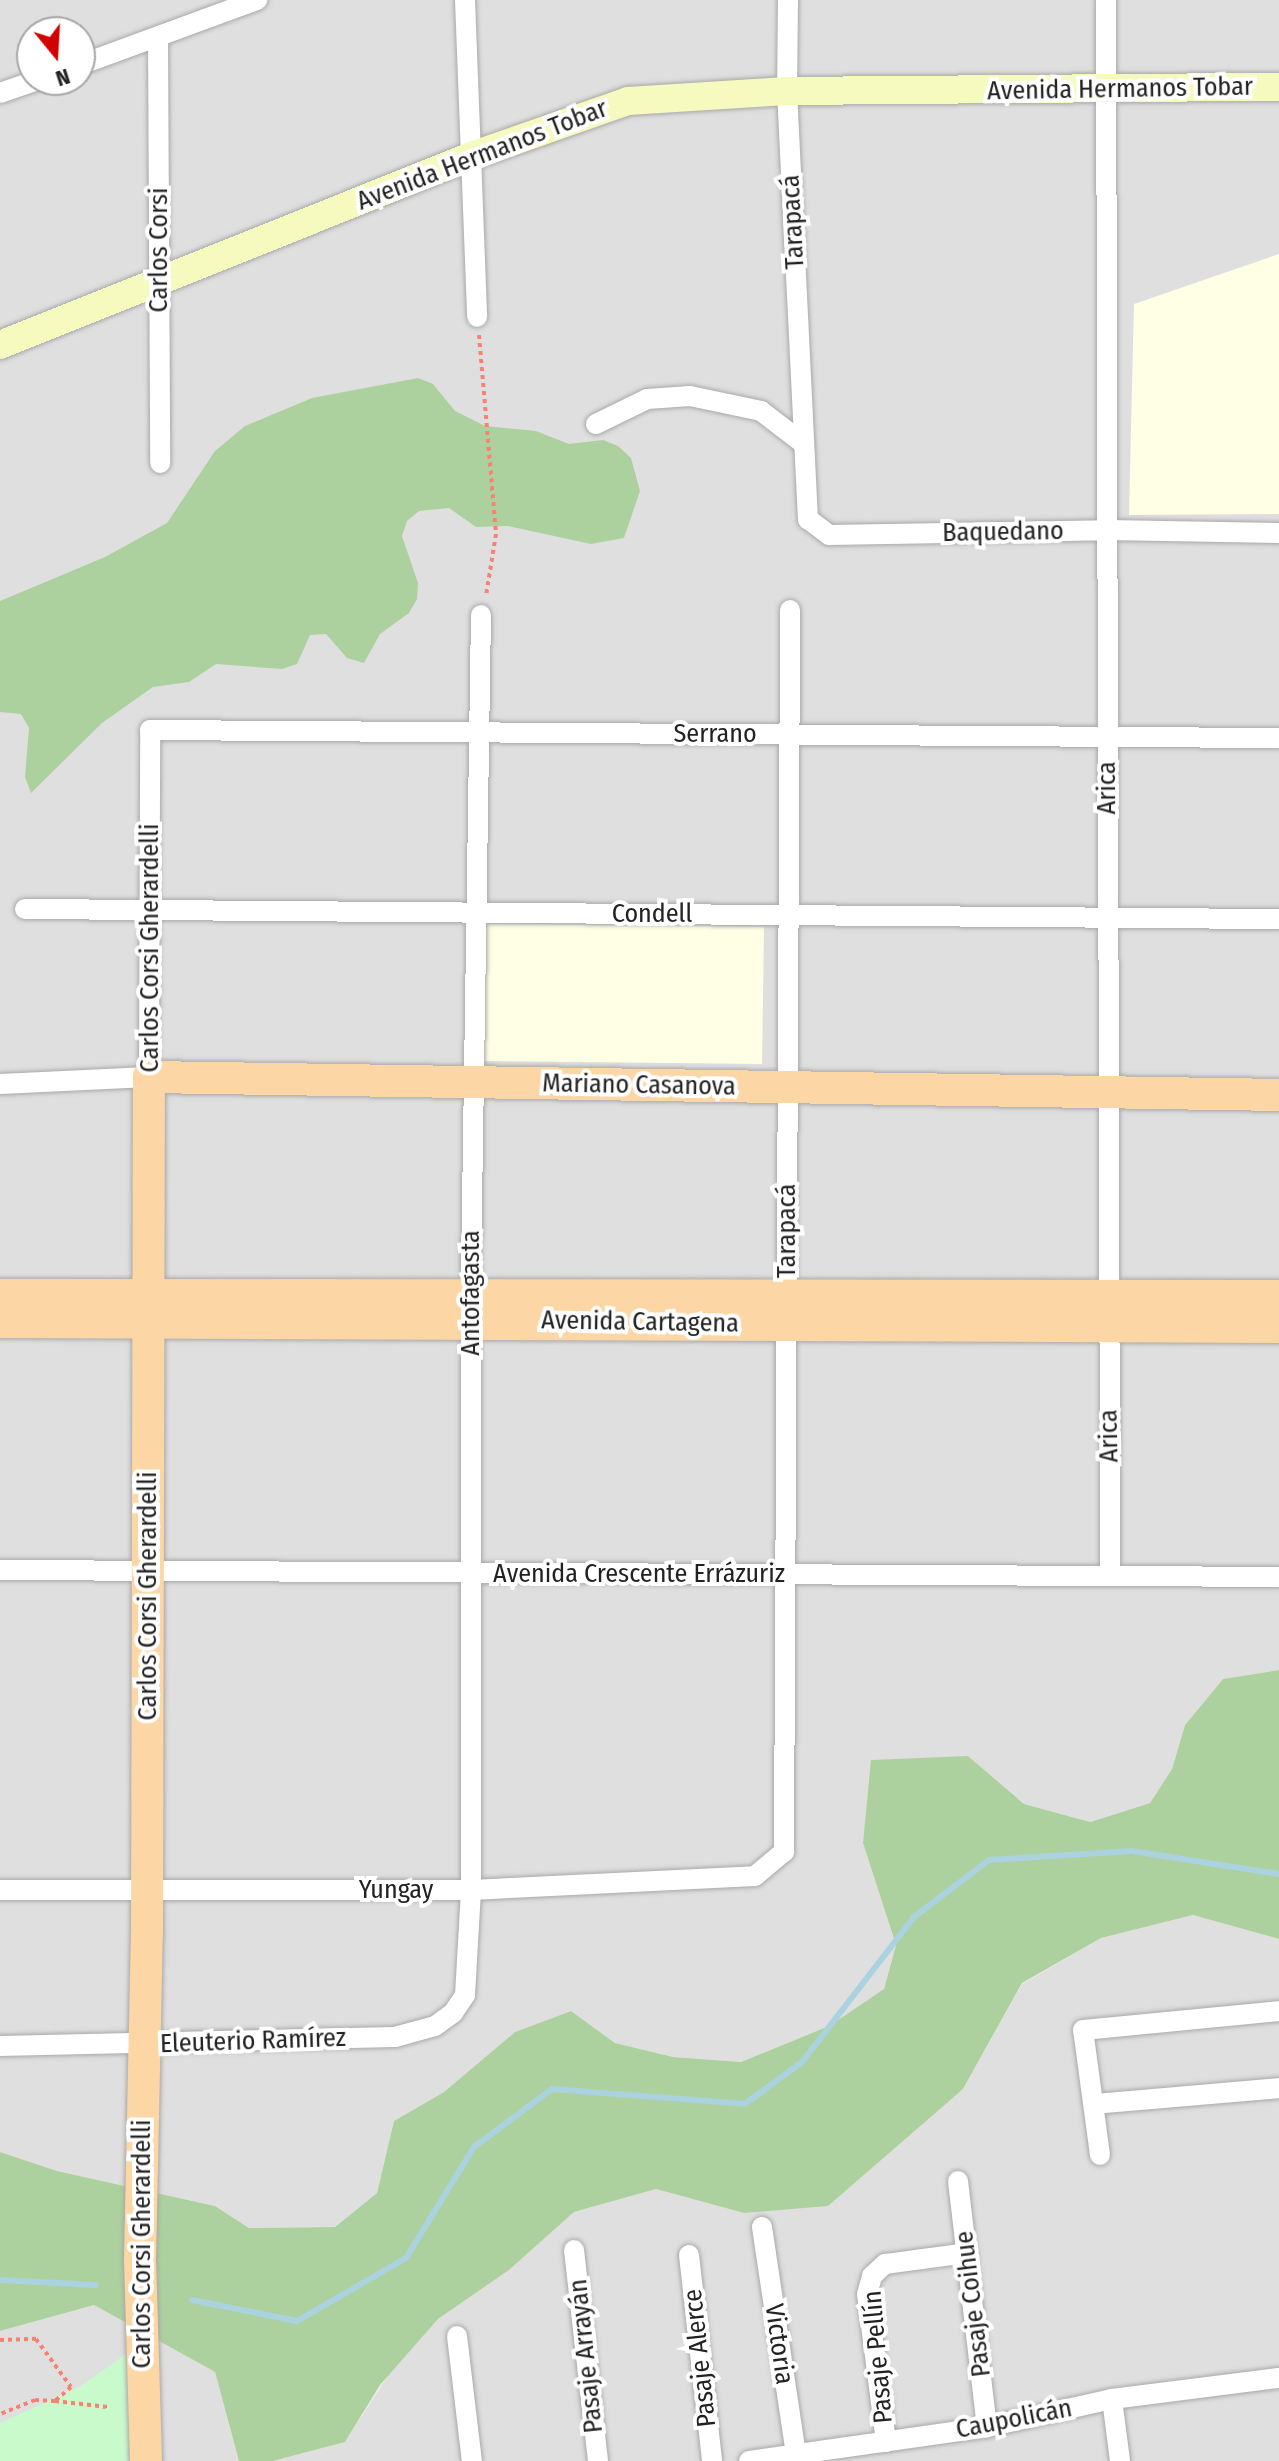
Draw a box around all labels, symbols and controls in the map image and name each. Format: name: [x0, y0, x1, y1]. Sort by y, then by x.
north arrow: [16, 16, 96, 96]
text: N: [53, 63, 73, 92]
street label: Avenida Hermanos Tobar: [987, 71, 1253, 107]
street label: Avenida Hermanos Tobar: [352, 93, 612, 217]
street label: Tarapacá: [775, 174, 811, 270]
street label: Carlos Corsi: [143, 187, 175, 313]
street label: Baquedano: [942, 515, 1064, 549]
street label: Serrano: [673, 718, 757, 750]
street label: Arica: [1091, 762, 1123, 814]
street label: Carlos Corsi Gherardelli: [134, 823, 166, 1073]
street label: Condell: [612, 898, 692, 930]
street label: Mariano Casanova: [542, 1068, 736, 1102]
street label: Tarapacá: [771, 1184, 803, 1278]
street label: Antofagasta: [455, 1230, 487, 1356]
street label: Avenida Cartagena: [541, 1305, 739, 1339]
street label: Arica: [1093, 1409, 1125, 1463]
street label: Carlos Corsi Gherardelli: [132, 1471, 164, 1721]
street label: Avenida Crescente Errázuriz: [493, 1558, 785, 1590]
street label: Yungay: [359, 1874, 433, 1906]
street label: Eleuterio Ramírez: [159, 2022, 347, 2060]
street label: Carlos Corsi Gherardelli: [126, 2119, 158, 2369]
street label: Pasaje Coihue: [949, 2229, 997, 2379]
street label: Pasaje Arrayán: [562, 2277, 610, 2435]
street label: Pasaje Alerce: [677, 2287, 723, 2429]
street label: Pasaje Pellín: [857, 2289, 899, 2425]
street label: Victoria: [758, 2302, 800, 2386]
street label: Caupolicán: [953, 2392, 1075, 2446]

